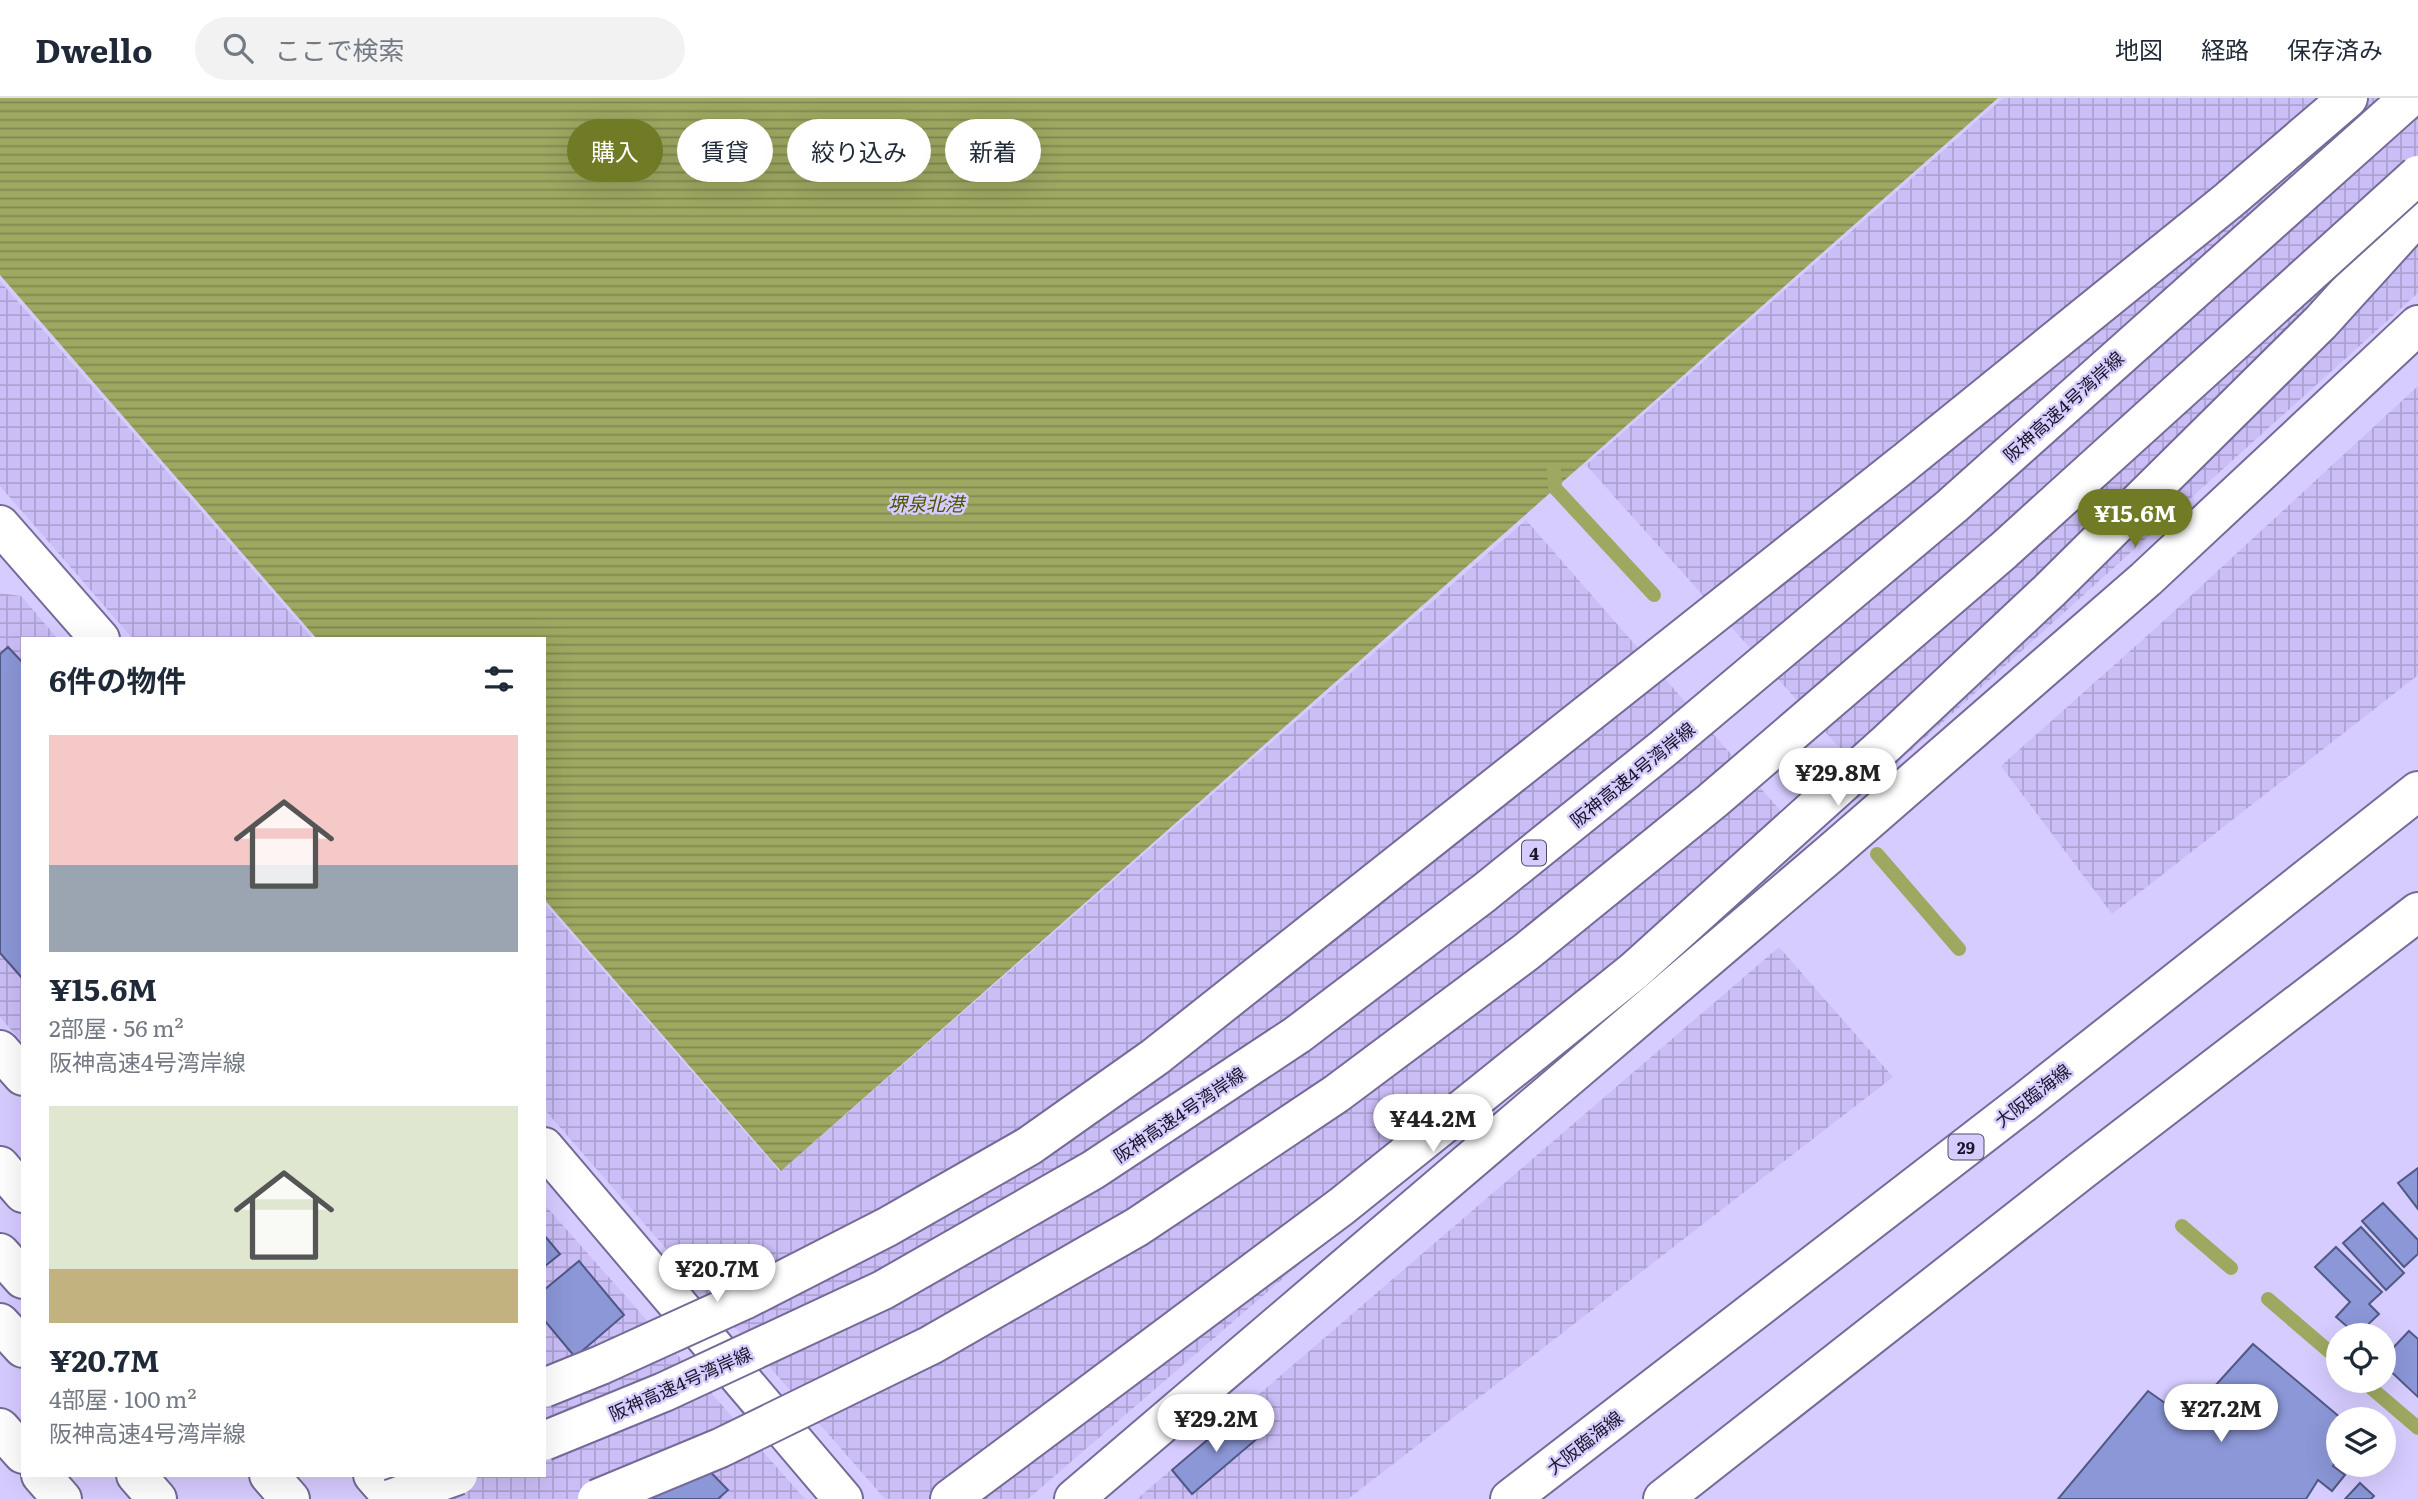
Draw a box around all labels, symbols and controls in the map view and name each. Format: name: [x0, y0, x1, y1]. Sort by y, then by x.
search box: [195, 17, 685, 80]
text: Dwello: [35, 24, 153, 73]
icon: search: [219, 29, 257, 67]
text: ここで検索: [275, 29, 405, 68]
text: 地図: [2115, 31, 2163, 66]
text: 経路: [2201, 31, 2249, 66]
text: 保存済み: [2287, 31, 2383, 66]
chip: 購入: [567, 119, 663, 182]
chip: 賃貸: [677, 119, 773, 182]
chip: 絞り込み: [787, 119, 931, 182]
chip: 新着: [945, 119, 1041, 182]
street label: 阪神高速4号湾岸線: [1997, 344, 2129, 468]
water label: 堺泉北港: [888, 489, 967, 517]
pin: ¥15.6M: [2078, 490, 2192, 549]
text: ¥15.6M: [2094, 495, 2176, 529]
text: 6件の物件: [49, 657, 187, 701]
icon: filters: [480, 660, 518, 698]
street label: 阪神高速4号湾岸線: [1564, 715, 1700, 833]
pin: ¥29.8M: [1781, 748, 1895, 808]
text: ¥29.8M: [1795, 754, 1881, 788]
icon: home: [221, 781, 347, 907]
road number: 4: [1522, 840, 1546, 866]
text: ¥15.6M: [49, 966, 157, 1010]
text: 2部屋 · 56 m²: [49, 1010, 184, 1044]
text: 阪神高速4号湾岸線: [49, 1044, 246, 1078]
street label: 大阪臨海線: [1988, 1057, 2076, 1133]
street label: 阪神高速4号湾岸線: [1108, 1060, 1250, 1168]
pin: ¥44.2M: [1376, 1094, 1490, 1154]
text: ¥44.2M: [1389, 1100, 1477, 1134]
road number: 29: [1948, 1134, 1983, 1160]
icon: home: [221, 1152, 347, 1278]
pin: ¥20.7M: [660, 1244, 774, 1304]
text: ¥20.7M: [675, 1250, 759, 1284]
map controls: [2326, 1323, 2396, 1477]
button: locate: [2326, 1323, 2396, 1393]
text: ¥20.7M: [49, 1337, 160, 1381]
street label: 阪神高速4号湾岸線: [604, 1339, 756, 1427]
text: 4部屋 · 100 m²: [49, 1381, 197, 1415]
pin: ¥27.2M: [2164, 1384, 2278, 1444]
text: ¥27.2M: [2180, 1390, 2262, 1424]
pin: ¥29.2M: [1159, 1394, 1273, 1454]
text: ¥29.2M: [1173, 1400, 1259, 1434]
street label: 大阪臨海線: [1540, 1404, 1628, 1480]
button: layers: [2326, 1407, 2396, 1477]
text: 阪神高速4号湾岸線: [49, 1415, 246, 1449]

